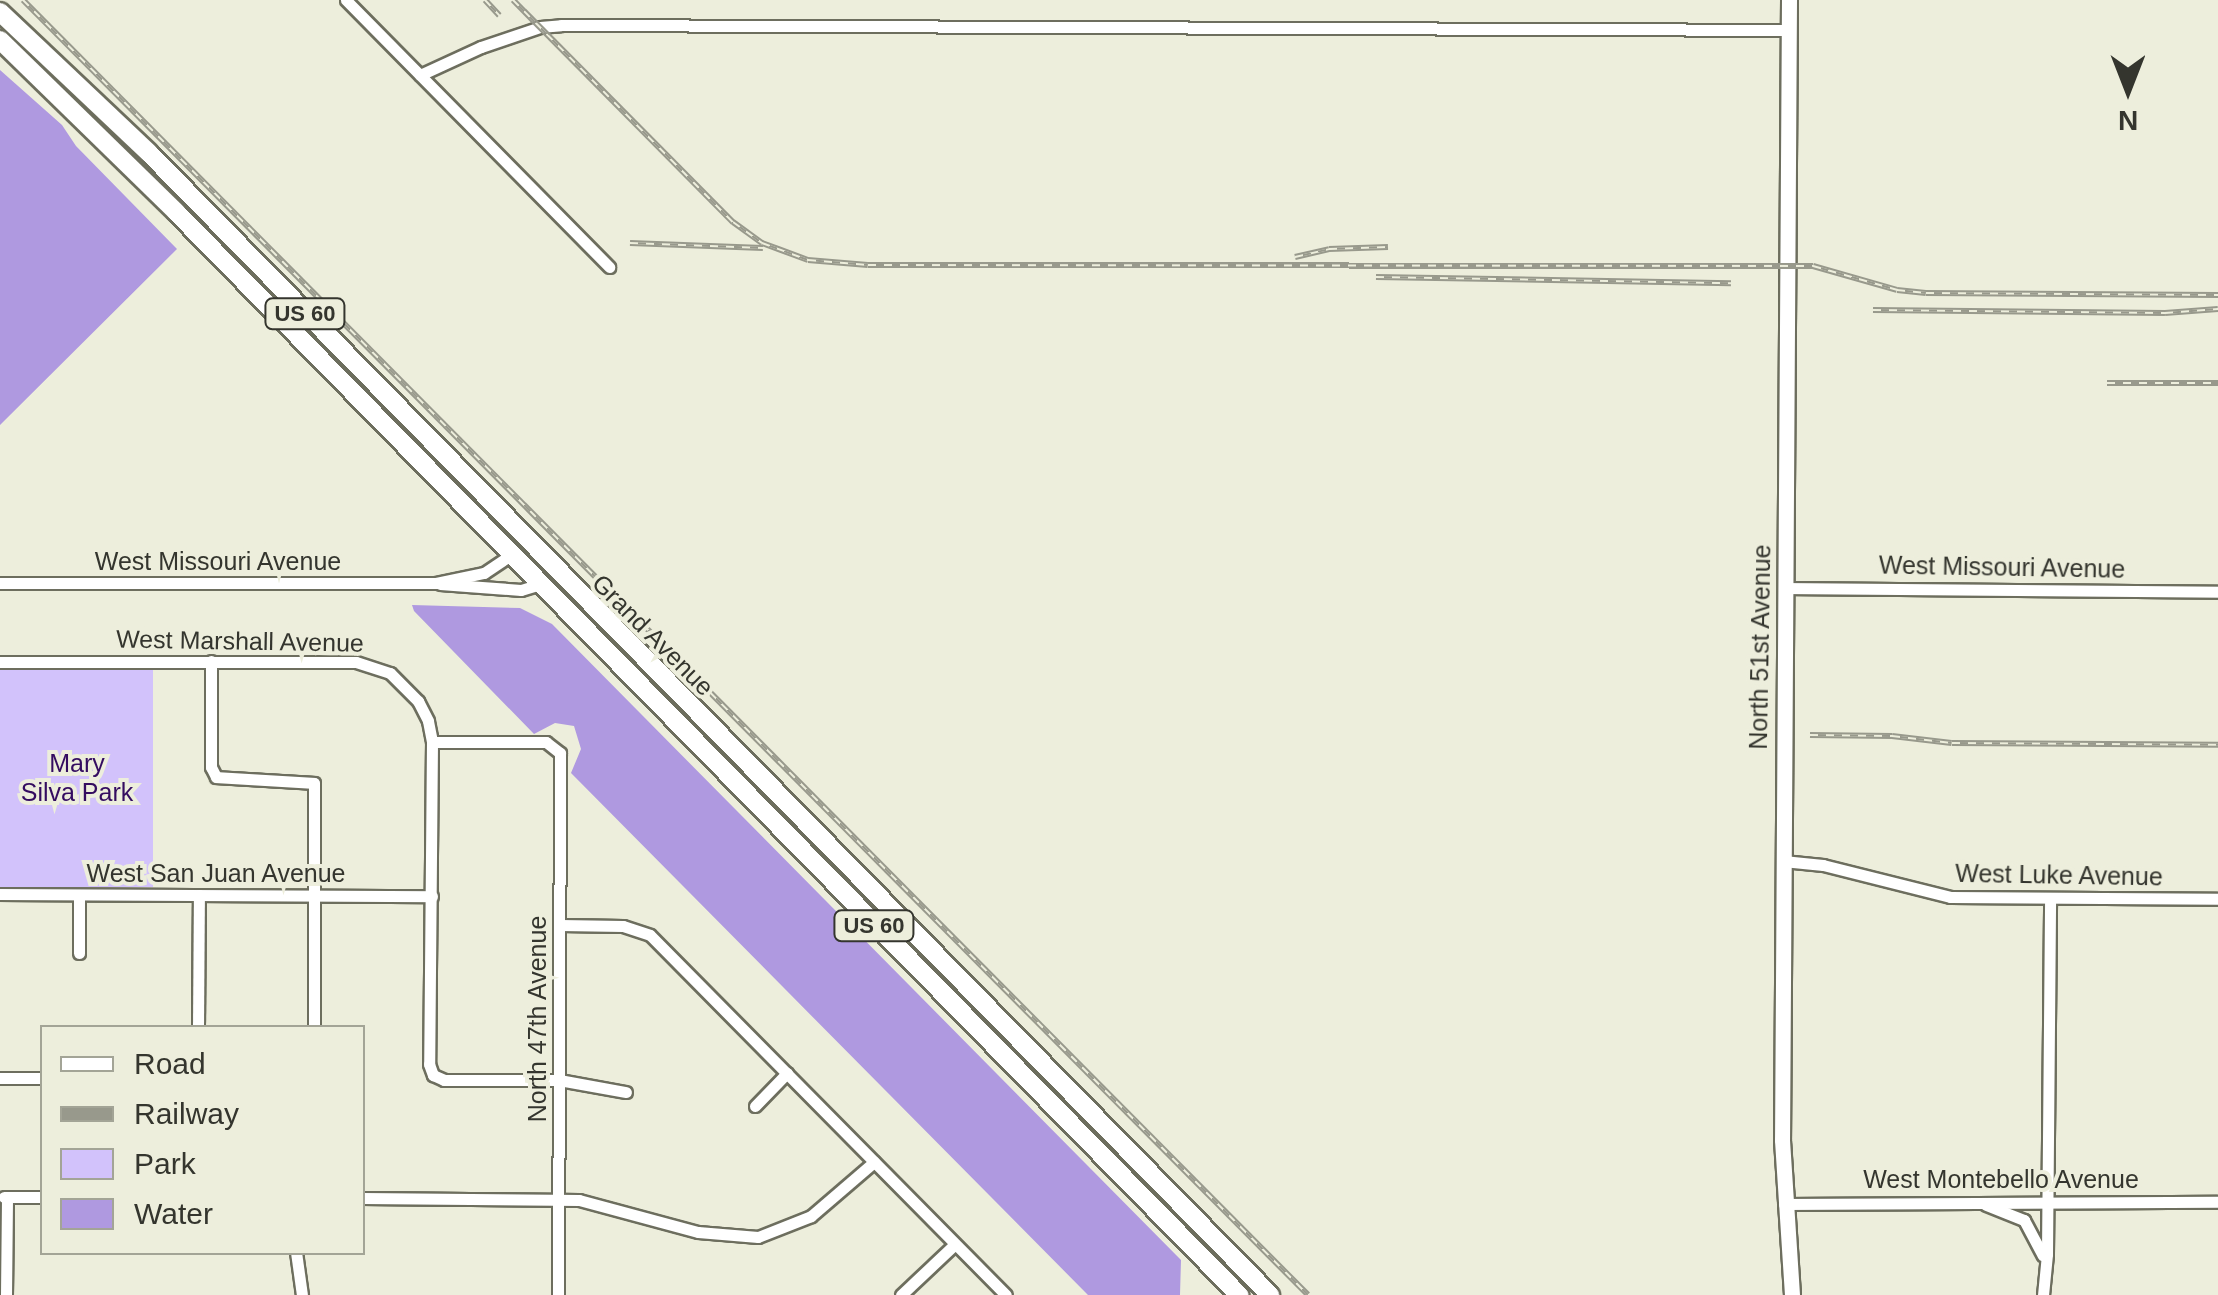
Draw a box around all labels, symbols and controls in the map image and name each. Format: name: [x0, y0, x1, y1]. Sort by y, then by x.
north arrow: [2078, 40, 2178, 140]
text: N: [2118, 105, 2138, 136]
road number: US 60: [262, 297, 348, 331]
street label: North 51st Avenue: [1743, 543, 1777, 751]
street label: West Missouri Avenue: [94, 546, 342, 576]
street label: West Missouri Avenue: [1878, 550, 2126, 584]
street label: Grand Avenue: [586, 568, 720, 702]
street label: West Marshall Avenue: [115, 624, 365, 658]
park label: Mary Silva Park: [21, 749, 133, 808]
street label: West San Juan Avenue: [86, 858, 346, 888]
street label: West Luke Avenue: [1954, 858, 2164, 892]
road number: US 60: [832, 909, 916, 943]
street label: North 47th Avenue: [522, 915, 552, 1123]
legend: [40, 1025, 365, 1255]
text: Road: [134, 1047, 206, 1080]
text: Railway: [134, 1097, 239, 1130]
text: Park: [134, 1147, 196, 1180]
street label: West Montebello Avenue: [1862, 1164, 2140, 1194]
text: Water: [134, 1197, 213, 1230]

